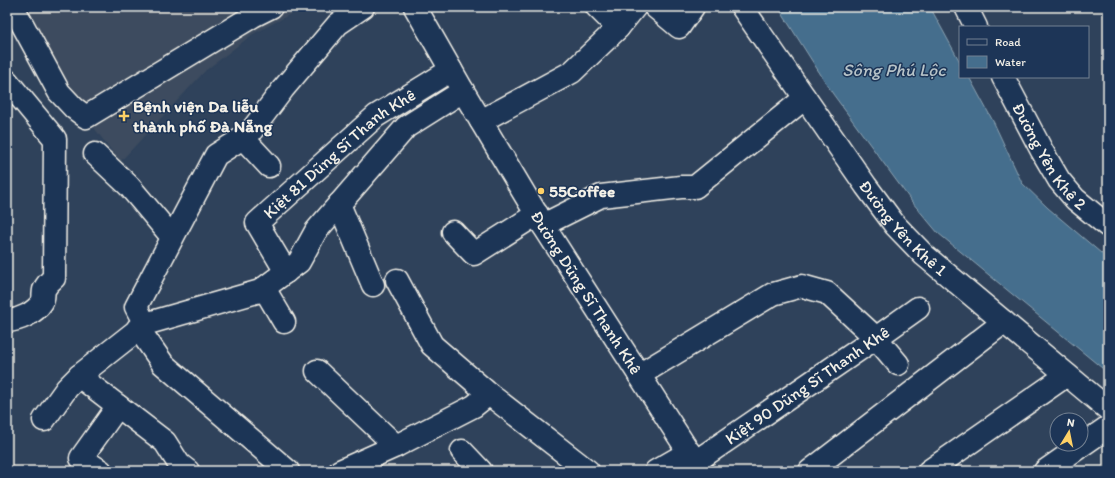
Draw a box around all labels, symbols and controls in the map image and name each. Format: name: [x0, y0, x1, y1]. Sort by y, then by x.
legend: [959, 26, 1089, 78]
text: Road: [995, 35, 1021, 49]
text: Water: [995, 55, 1026, 69]
water label: Sông Phú Lộc: [842, 59, 946, 81]
street label: Kiệt 81 Dũng Sĩ Thanh Khê: [259, 84, 419, 223]
place label: Bệnh viện Da liễu thành phố Đà Nẵng: [133, 96, 273, 137]
street label: Đường Yên Khê 2: [1008, 99, 1090, 214]
marker: Bệnh viện Da liễu thành phố Đà Nẵng: [118, 110, 130, 122]
street label: Đường Yên Khê 1: [855, 176, 951, 280]
place label: 55Coffee: [549, 181, 615, 201]
marker: 55Coffee: [536, 186, 546, 196]
street label: Đường Dũng Sĩ Thanh Khê: [527, 207, 646, 378]
street label: Kiệt 90 Dũng Sĩ Thanh Khê: [721, 322, 893, 448]
north arrow: [1049, 412, 1089, 452]
text: N: [1066, 416, 1075, 430]

